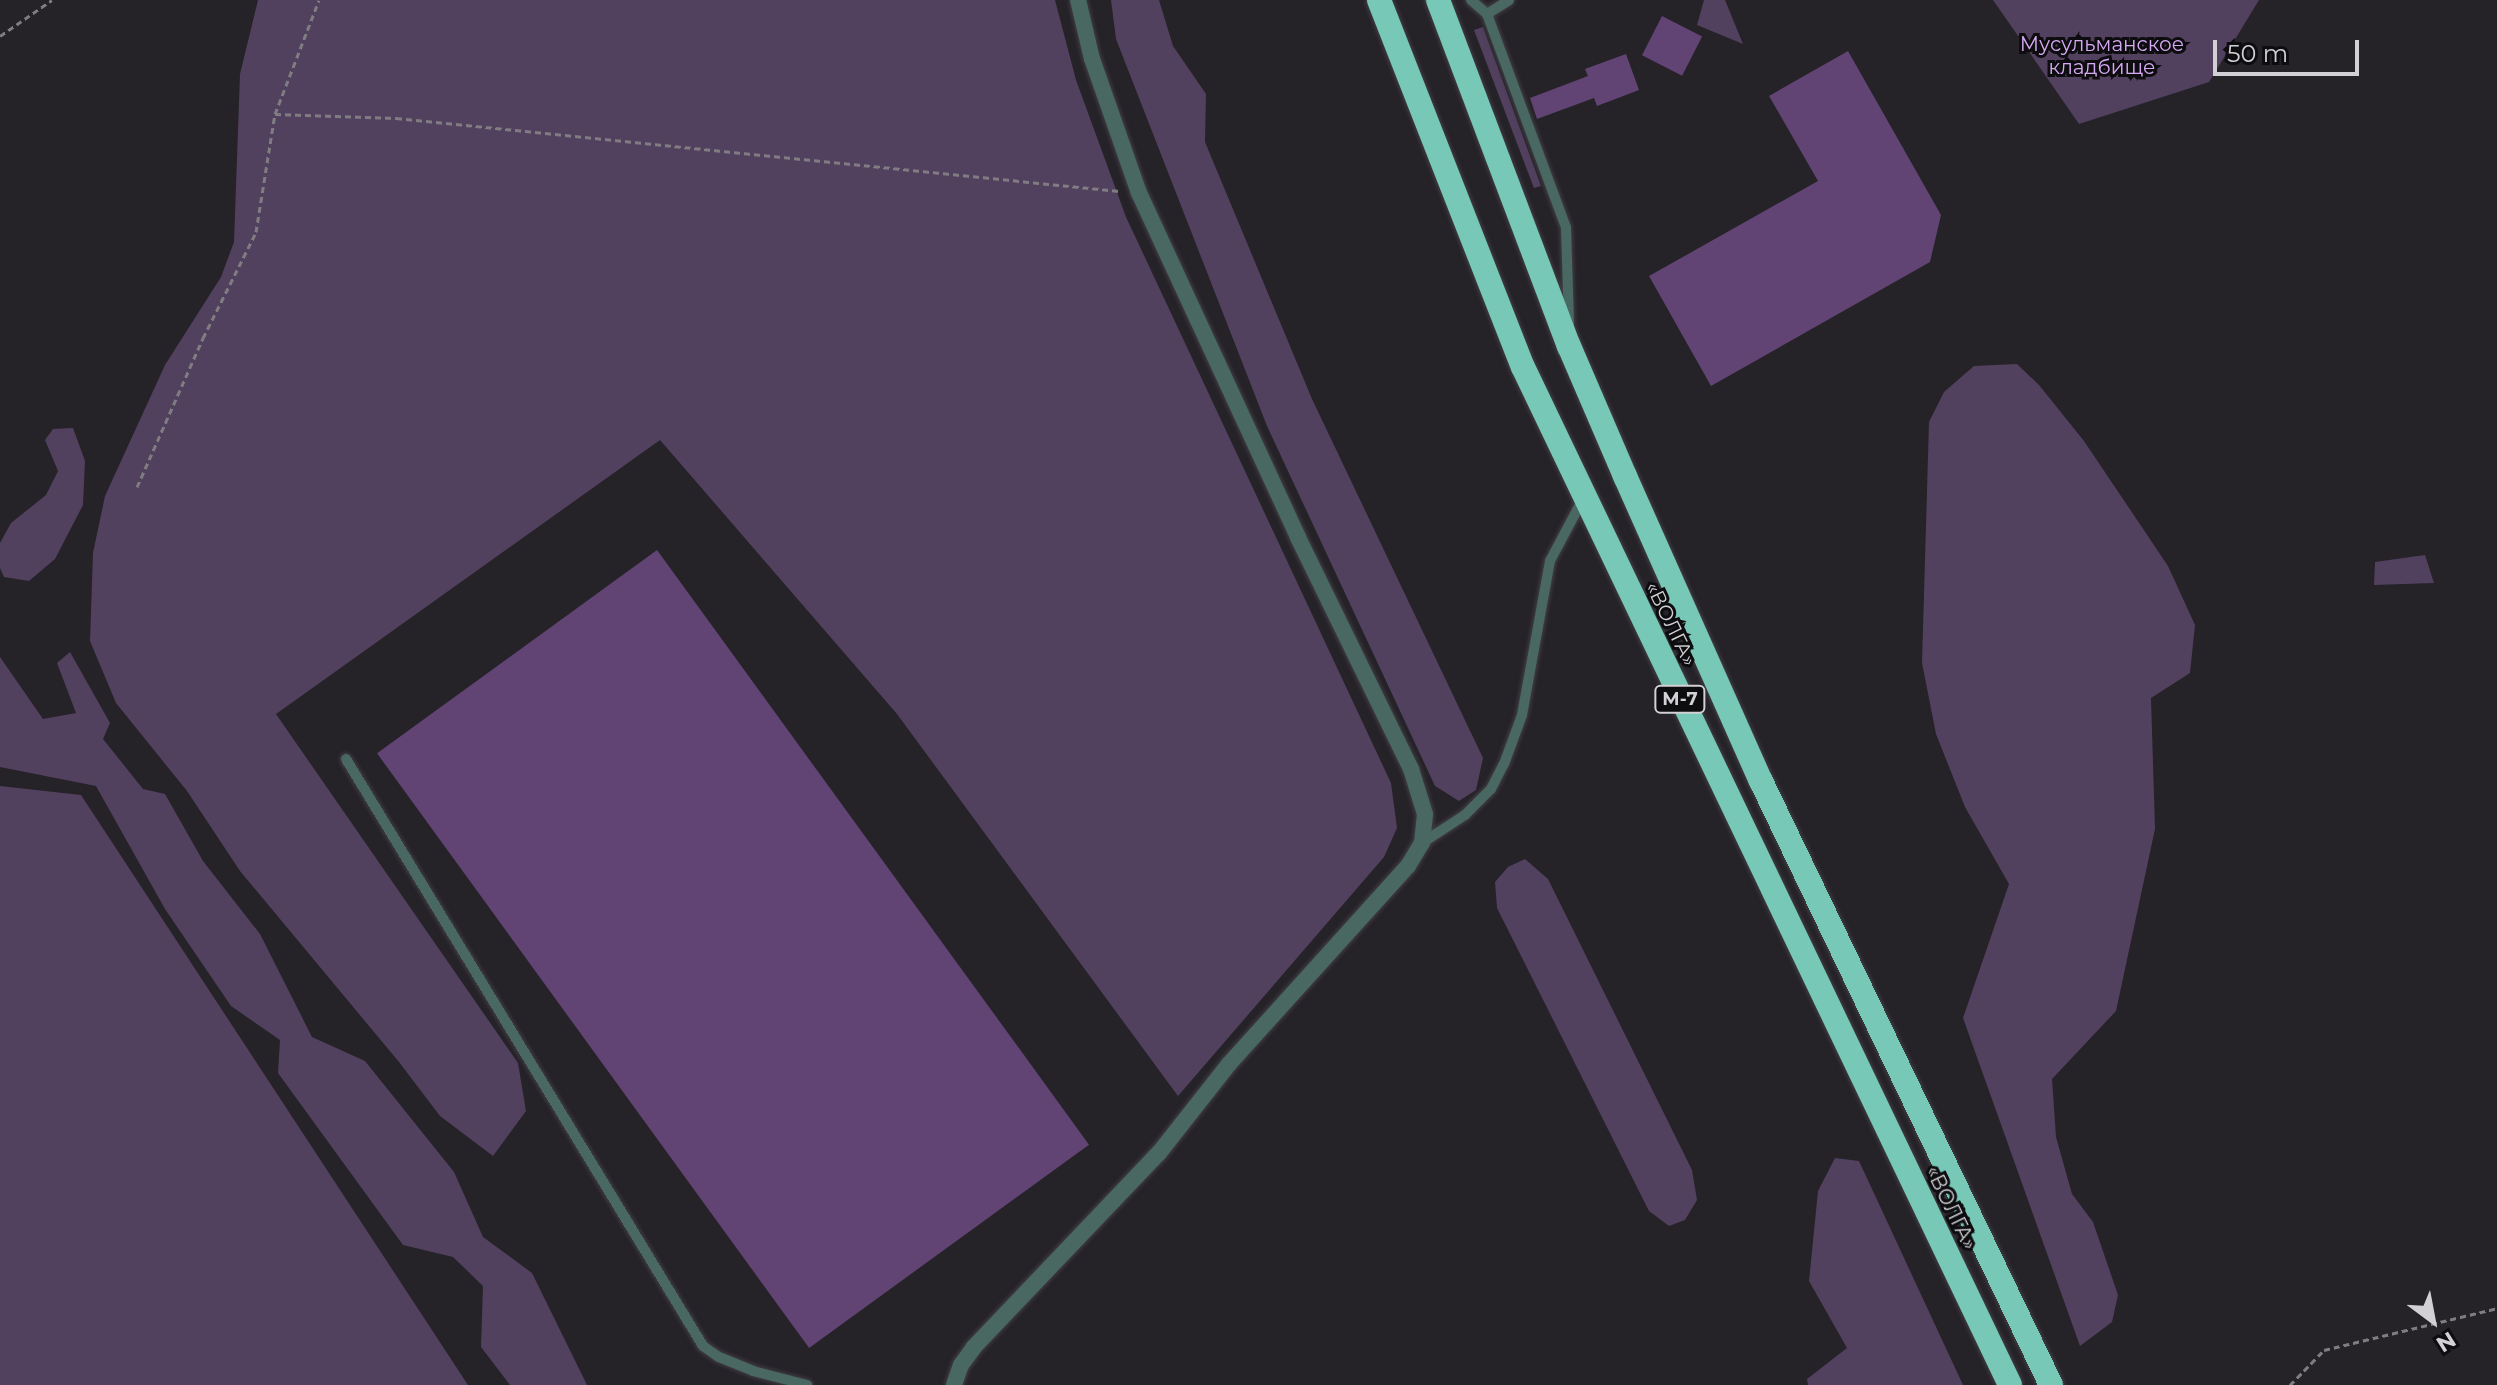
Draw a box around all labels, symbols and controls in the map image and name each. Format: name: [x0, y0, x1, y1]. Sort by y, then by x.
scale bar: [2217, 24, 2363, 74]
park label: Мусульманское кладбище: [2020, 33, 2184, 80]
text: 50 m: [2227, 39, 2288, 68]
street label: «ВОЛГА»: [1640, 578, 1702, 670]
road number: М-7: [1654, 685, 1706, 713]
street label: «ВОЛГА»: [1920, 1162, 1982, 1254]
north arrow: [2393, 1281, 2473, 1361]
text: N: [2431, 1326, 2461, 1358]

